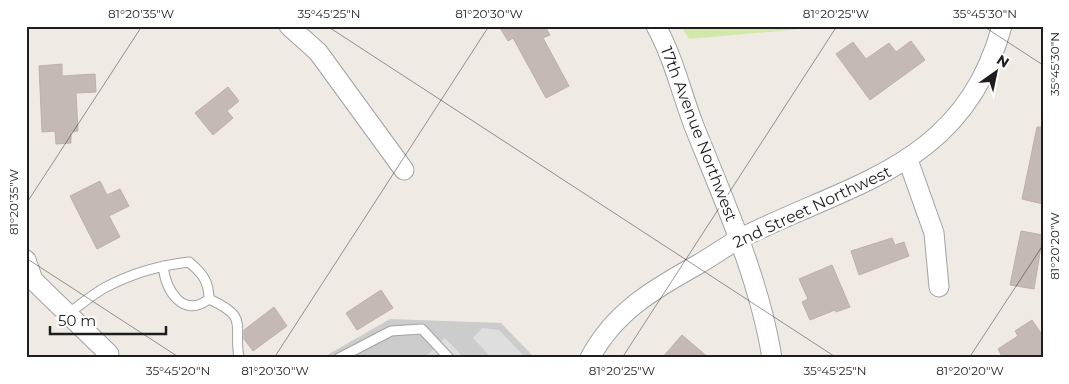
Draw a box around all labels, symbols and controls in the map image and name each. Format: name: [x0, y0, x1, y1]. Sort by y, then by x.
text: 81°20'35"W: [108, 6, 174, 21]
text: 35°45'25"N: [297, 6, 361, 21]
text: 81°20'30"W: [455, 6, 523, 21]
text: 81°20'25"W: [803, 6, 869, 21]
text: 35°45'30"N: [953, 6, 1017, 21]
text: 35°45'30"N: [1047, 32, 1062, 96]
street label: 17th Avenue Northwest: [657, 44, 741, 225]
north arrow: [972, 48, 1022, 98]
text: N: [993, 50, 1013, 72]
street label: 2nd Street Northwest: [730, 162, 894, 252]
text: 81°20'35"W: [6, 169, 21, 235]
text: 81°20'20"W: [1047, 212, 1062, 280]
scale bar: [50, 304, 166, 336]
text: 50 m: [58, 311, 96, 330]
text: 35°45'20"N: [146, 363, 210, 378]
text: 81°20'30"W: [241, 363, 309, 378]
text: 81°20'25"W: [589, 363, 655, 378]
text: 35°45'25"N: [803, 363, 867, 378]
text: 81°20'20"W: [936, 363, 1004, 378]

